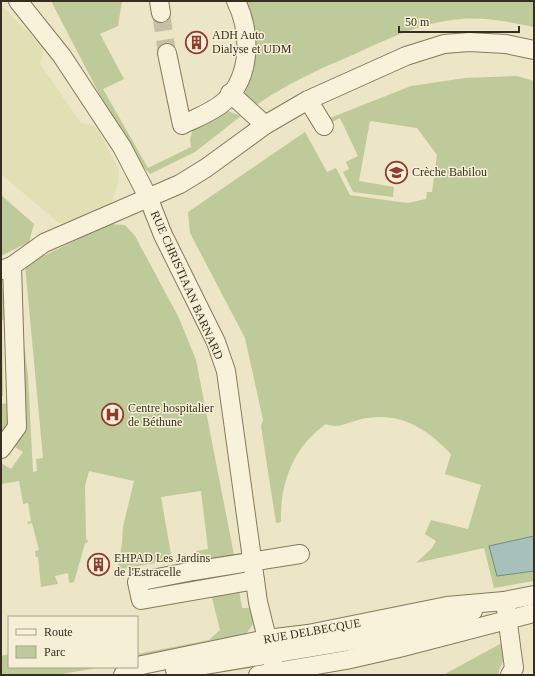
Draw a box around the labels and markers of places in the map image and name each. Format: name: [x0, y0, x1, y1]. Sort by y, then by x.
place label: ADH Auto Dialyse et UDM: [212, 28, 292, 56]
building icon: ADH Auto Dialyse et UDM: [184, 29, 210, 55]
school or university icon: Crèche Babilou: [384, 159, 410, 185]
place label: Crèche Babilou: [412, 165, 487, 179]
place label: Centre hospitalier de Béthune: [128, 401, 214, 429]
hospital icon: Centre hospitalier de Béthune: [99, 402, 125, 428]
place label: EHPAD Les Jardins de l'Estracelle: [114, 551, 211, 579]
building icon: EHPAD Les Jardins de l'Estracelle: [85, 552, 111, 578]

